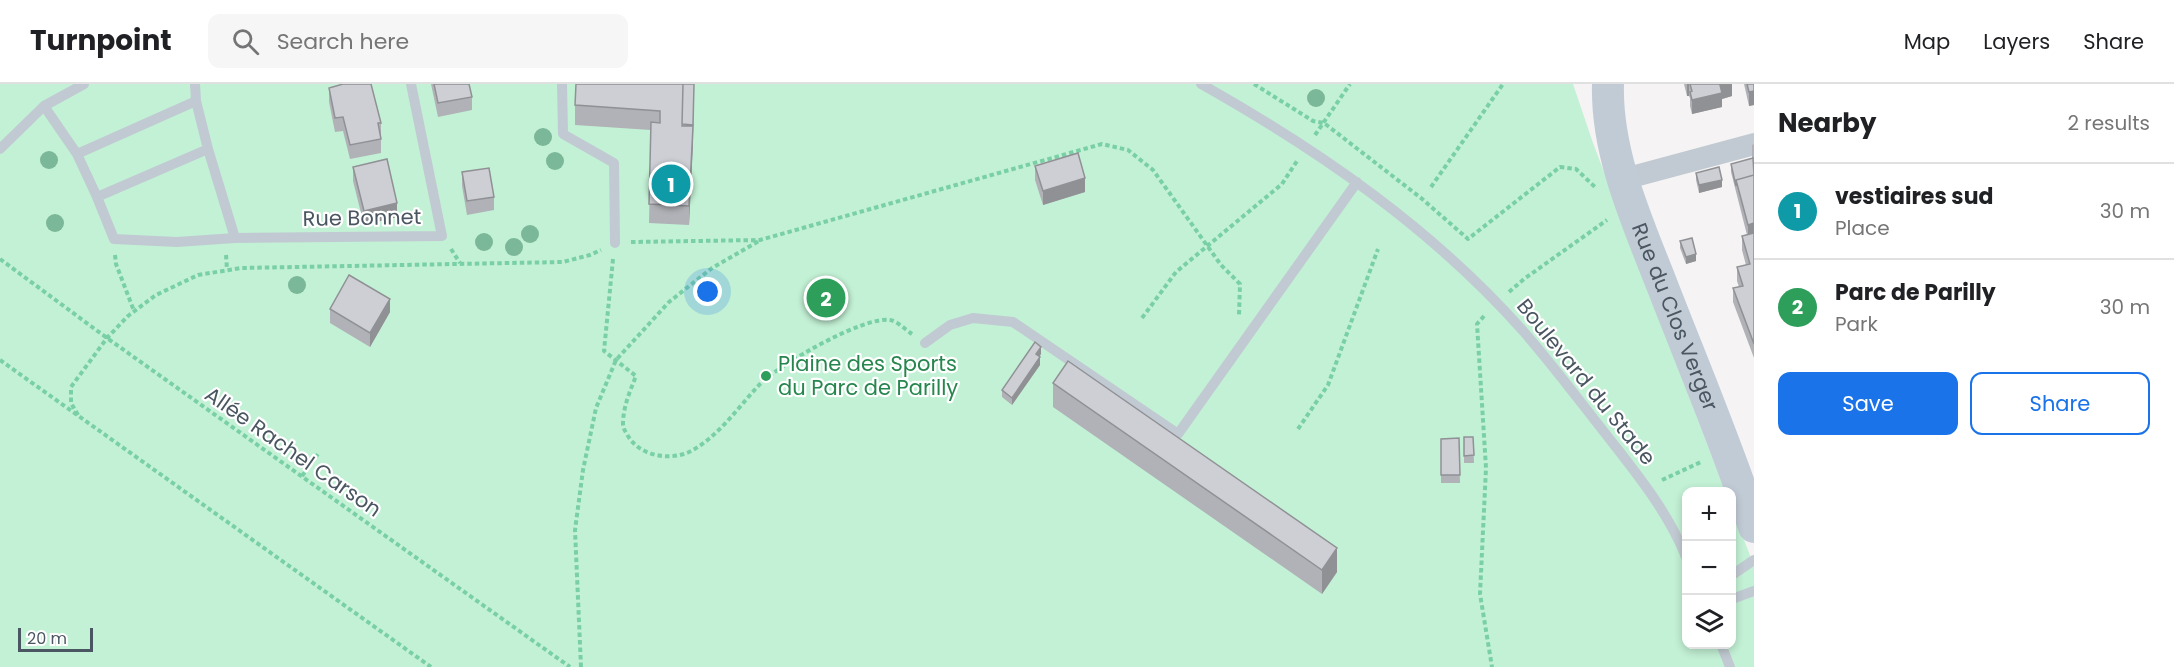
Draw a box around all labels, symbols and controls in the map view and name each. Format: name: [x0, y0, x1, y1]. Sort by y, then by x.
search box: [208, 14, 628, 68]
text: Turnpoint: [30, 21, 172, 60]
icon: search: [229, 25, 262, 58]
text: Search here: [277, 26, 409, 57]
text: Map: [1904, 27, 1950, 56]
text: Layers: [1983, 27, 2050, 56]
text: Share: [2083, 27, 2144, 56]
text: Nearby: [1778, 105, 1876, 141]
text: 2 results: [2067, 109, 2150, 137]
pin: 1: [652, 162, 690, 206]
text: vestiaires sud: [1835, 181, 1993, 212]
text: 1: [1794, 197, 1801, 225]
text: 30 m: [2100, 197, 2150, 225]
street label: Rue Bonnet: [302, 202, 422, 233]
text: Place: [1835, 214, 1890, 242]
street label: Rue du Clos Verger: [1625, 219, 1725, 415]
pin: 2: [806, 276, 846, 320]
your location: [693, 277, 722, 306]
text: Parc de Parilly: [1835, 277, 1996, 308]
street label: Boulevard du Stade: [1510, 292, 1663, 471]
text: 2: [1792, 293, 1803, 321]
text: 30 m: [2100, 293, 2150, 321]
text: Park: [1835, 310, 1878, 338]
place label: Plaine des Sports du Parc de Parilly: [778, 349, 958, 402]
marker: Plaine des Sports du Parc de Parilly: [759, 369, 773, 383]
button: Save: [1778, 372, 1958, 435]
button: Share: [1970, 372, 2150, 435]
street label: Allée Rachel Carson: [199, 380, 387, 523]
map controls: [1682, 487, 1736, 649]
button: +: [1682, 487, 1736, 541]
button: −: [1682, 541, 1736, 595]
button: layers: [1682, 595, 1736, 649]
scale bar: [18, 625, 93, 652]
text: 20 m: [27, 627, 67, 650]

